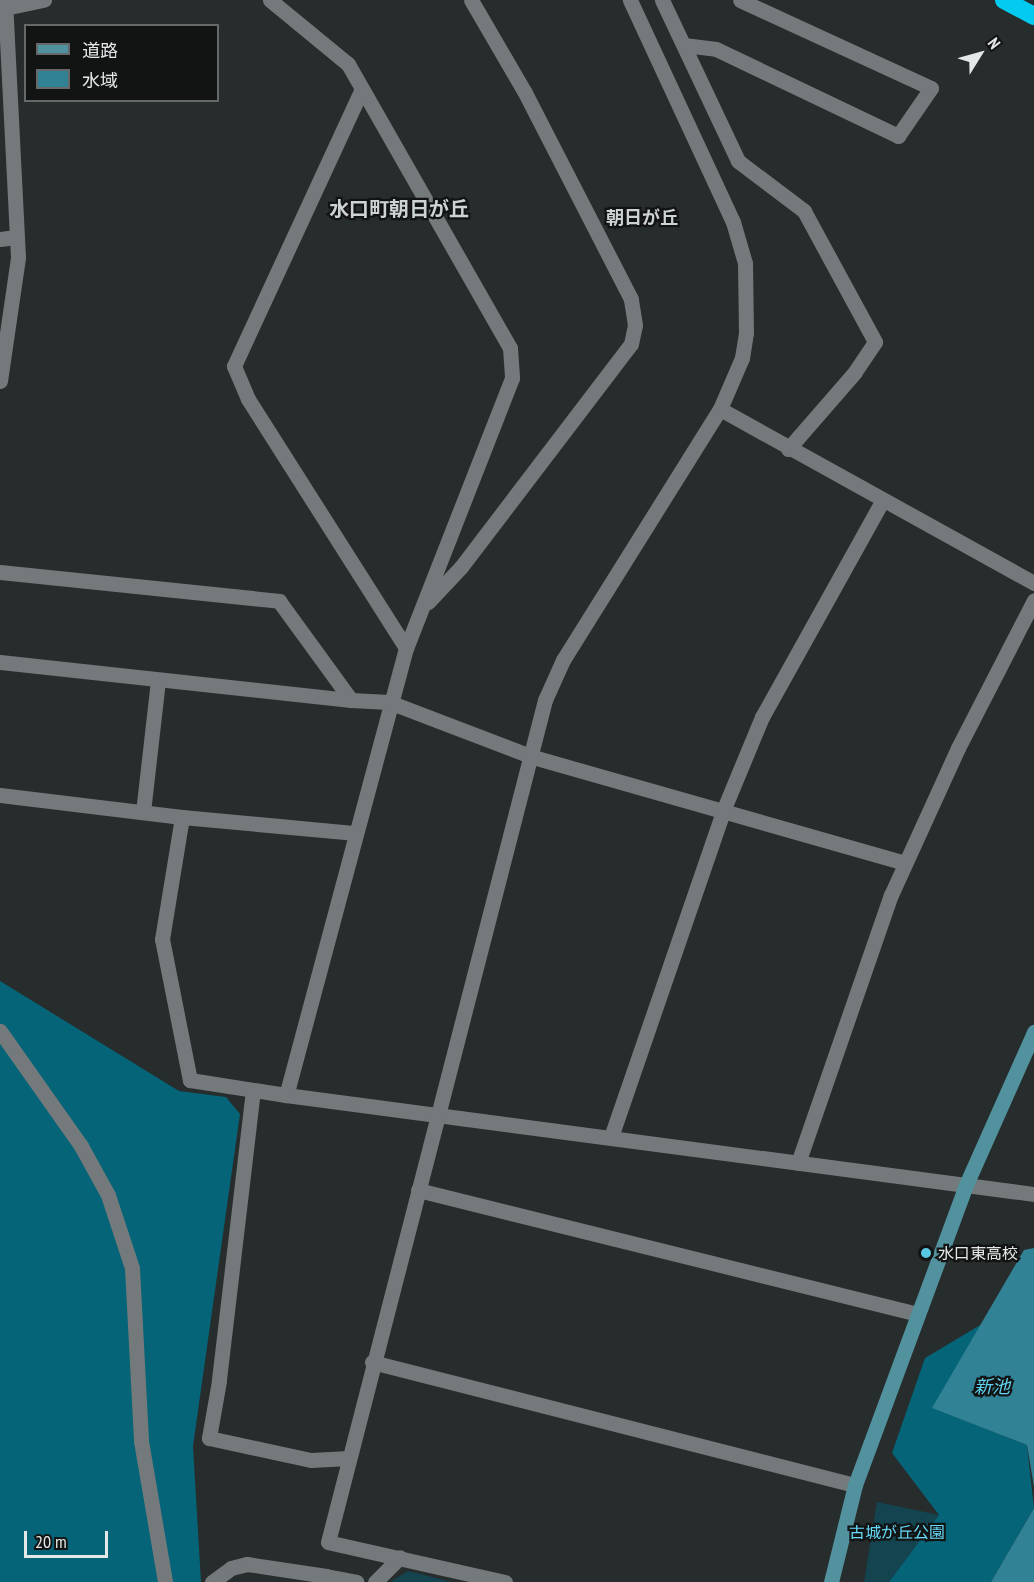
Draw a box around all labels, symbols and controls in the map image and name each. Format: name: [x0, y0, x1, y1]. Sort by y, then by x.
legend: [24, 24, 219, 102]
north arrow: [950, 24, 1010, 84]
text: N: [984, 34, 1005, 53]
text: 道路: [82, 39, 118, 62]
text: 水域: [82, 69, 118, 92]
district label: 水口町朝日が丘: [329, 197, 469, 221]
district label: 朝日が丘: [606, 207, 678, 229]
place label: 水口東高校: [938, 1243, 1018, 1263]
marker: 水口東高校: [919, 1246, 933, 1260]
water label: 新池: [974, 1376, 1010, 1398]
scale bar: [27, 1519, 111, 1557]
park label: 古城が丘公園: [849, 1522, 945, 1542]
text: 20 m: [35, 1530, 67, 1553]

